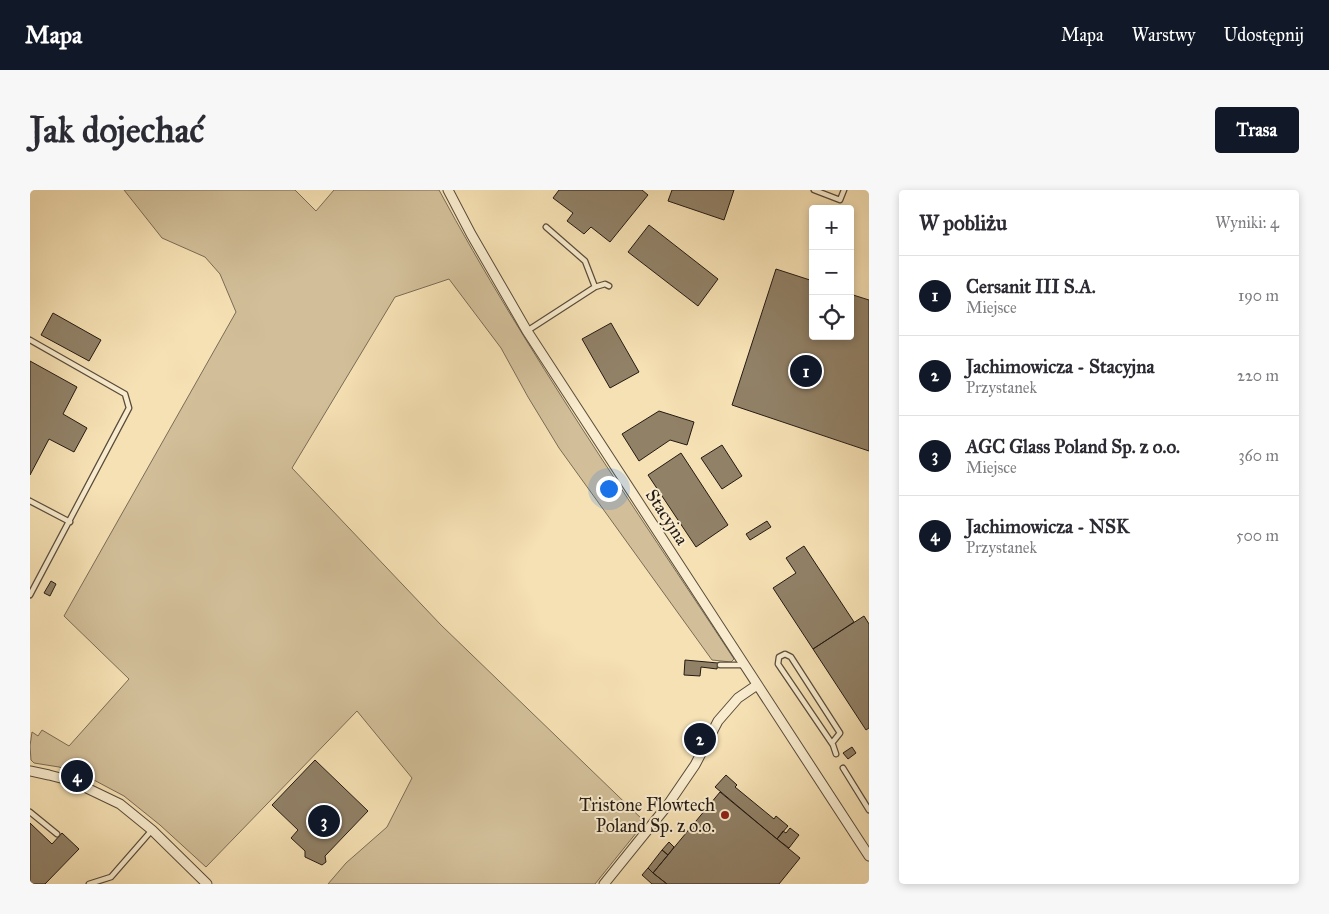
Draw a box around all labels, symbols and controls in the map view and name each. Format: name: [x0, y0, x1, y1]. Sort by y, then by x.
text: Mapa: [25, 20, 82, 50]
text: Mapa: [1061, 24, 1104, 46]
text: Warstwy: [1132, 24, 1195, 46]
text: Udostępnij: [1223, 24, 1304, 46]
button: Trasa: [1215, 107, 1299, 153]
text: Jak dojechać: [30, 109, 204, 152]
map controls: [809, 205, 854, 340]
button: +: [809, 205, 854, 250]
text: W pobliżu: [919, 210, 1007, 236]
text: Wyniki: 4: [1215, 213, 1279, 232]
button: −: [809, 250, 854, 295]
text: Cersanit III S.A.: [966, 275, 1096, 298]
text: 1: [932, 286, 938, 305]
text: 190 m: [1238, 286, 1279, 305]
button: locate: [809, 295, 854, 340]
text: Miejsce: [966, 298, 1017, 317]
pin: 1: [790, 352, 822, 390]
text: Jachimowicza - Stacyjna: [966, 355, 1155, 378]
text: 2: [931, 366, 939, 385]
text: 220 m: [1237, 366, 1279, 385]
text: Przystanek: [966, 378, 1037, 397]
text: AGC Glass Poland Sp. z o.o.: [966, 435, 1180, 458]
text: 3: [932, 446, 938, 465]
text: 360 m: [1238, 446, 1279, 465]
text: Miejsce: [966, 458, 1017, 477]
your location: [596, 476, 622, 502]
street label: Stacyjna: [641, 485, 693, 549]
text: Jachimowicza - NSK: [966, 515, 1129, 538]
text: 4: [931, 526, 939, 545]
text: 500 m: [1236, 526, 1279, 545]
text: Przystanek: [966, 538, 1037, 557]
pin: 2: [684, 720, 716, 758]
pin: 4: [61, 757, 93, 795]
place label: Tristone Flowtech Poland Sp. z o.o.: [579, 794, 715, 837]
pin: 3: [308, 802, 340, 840]
marker: Tristone Flowtech Poland Sp. z o.o.: [719, 809, 731, 821]

